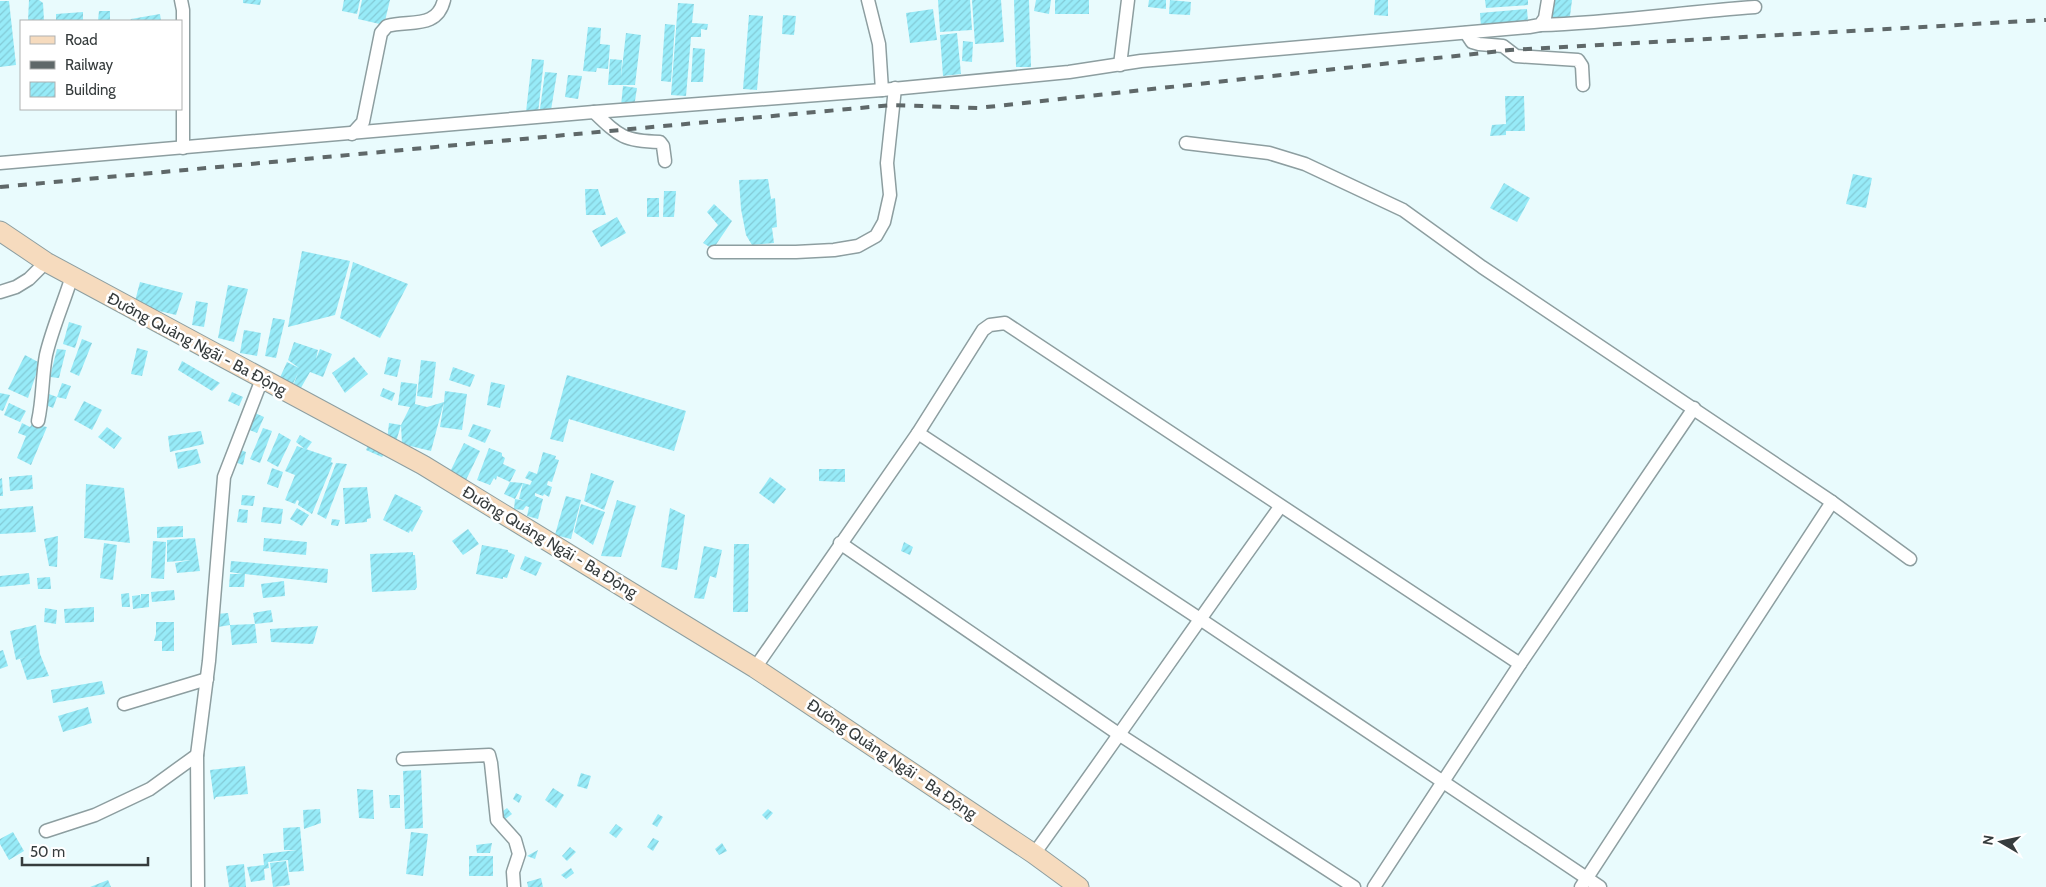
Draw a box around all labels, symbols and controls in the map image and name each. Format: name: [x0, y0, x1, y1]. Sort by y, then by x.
legend: [20, 20, 182, 110]
text: Road: [65, 31, 98, 49]
text: Railway: [65, 56, 114, 74]
text: Building: [65, 81, 116, 99]
street label: Đường Quảng Ngãi - Ba Động: [104, 289, 291, 400]
street label: Đường Quảng Ngãi - Ba Động: [459, 482, 642, 602]
street label: Đường Quảng Ngãi - Ba Động: [804, 695, 981, 823]
north arrow: [1976, 817, 2026, 867]
scale bar: [22, 834, 149, 866]
text: N: [1978, 834, 1998, 846]
text: 50 m: [30, 843, 65, 861]

